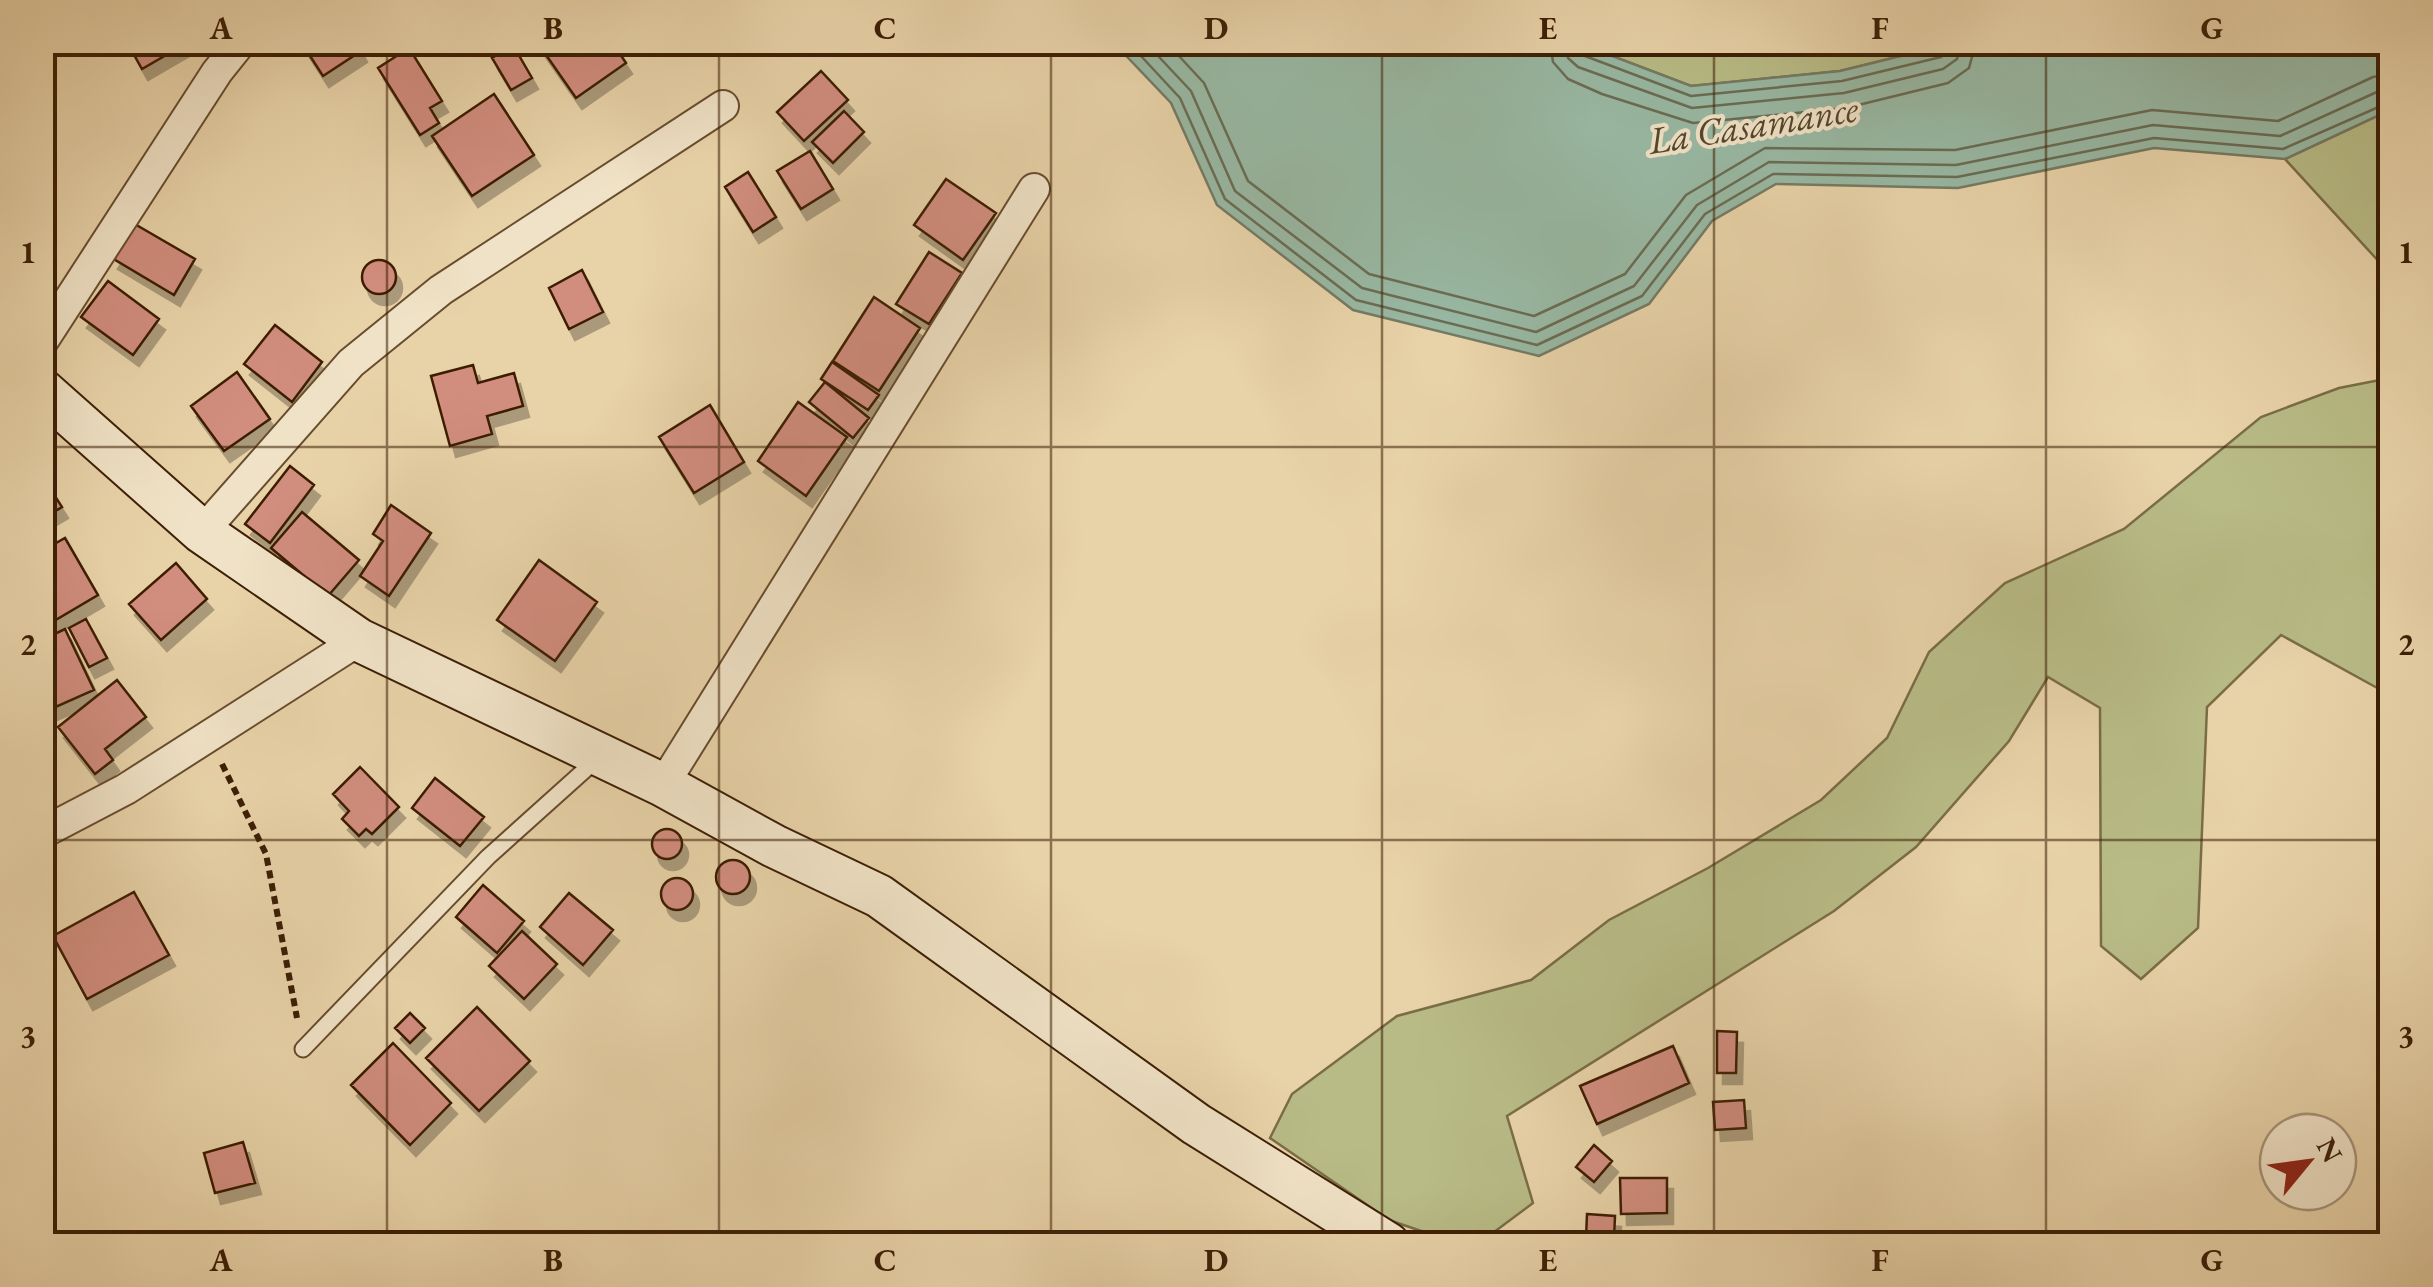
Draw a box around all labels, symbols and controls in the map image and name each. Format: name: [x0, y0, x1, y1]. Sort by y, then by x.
text: A: [208, 7, 233, 49]
text: B: [543, 7, 563, 49]
text: C: [874, 7, 896, 49]
text: D: [1204, 7, 1228, 49]
text: E: [1539, 7, 1557, 49]
text: F: [1871, 7, 1889, 49]
text: G: [2200, 7, 2224, 49]
water label: La Casamance: [1644, 83, 1862, 165]
text: 1: [20, 231, 36, 273]
text: 1: [2398, 231, 2414, 273]
text: 2: [20, 623, 37, 665]
text: 2: [2398, 623, 2415, 665]
text: 3: [20, 1015, 36, 1057]
text: 3: [2398, 1015, 2414, 1057]
north arrow: [2258, 1112, 2358, 1212]
text: N: [2309, 1131, 2351, 1169]
text: A: [208, 1239, 233, 1281]
text: B: [543, 1239, 563, 1281]
text: C: [874, 1239, 896, 1281]
text: D: [1204, 1239, 1228, 1281]
text: E: [1539, 1239, 1557, 1281]
text: F: [1871, 1239, 1889, 1281]
text: G: [2200, 1239, 2224, 1281]

